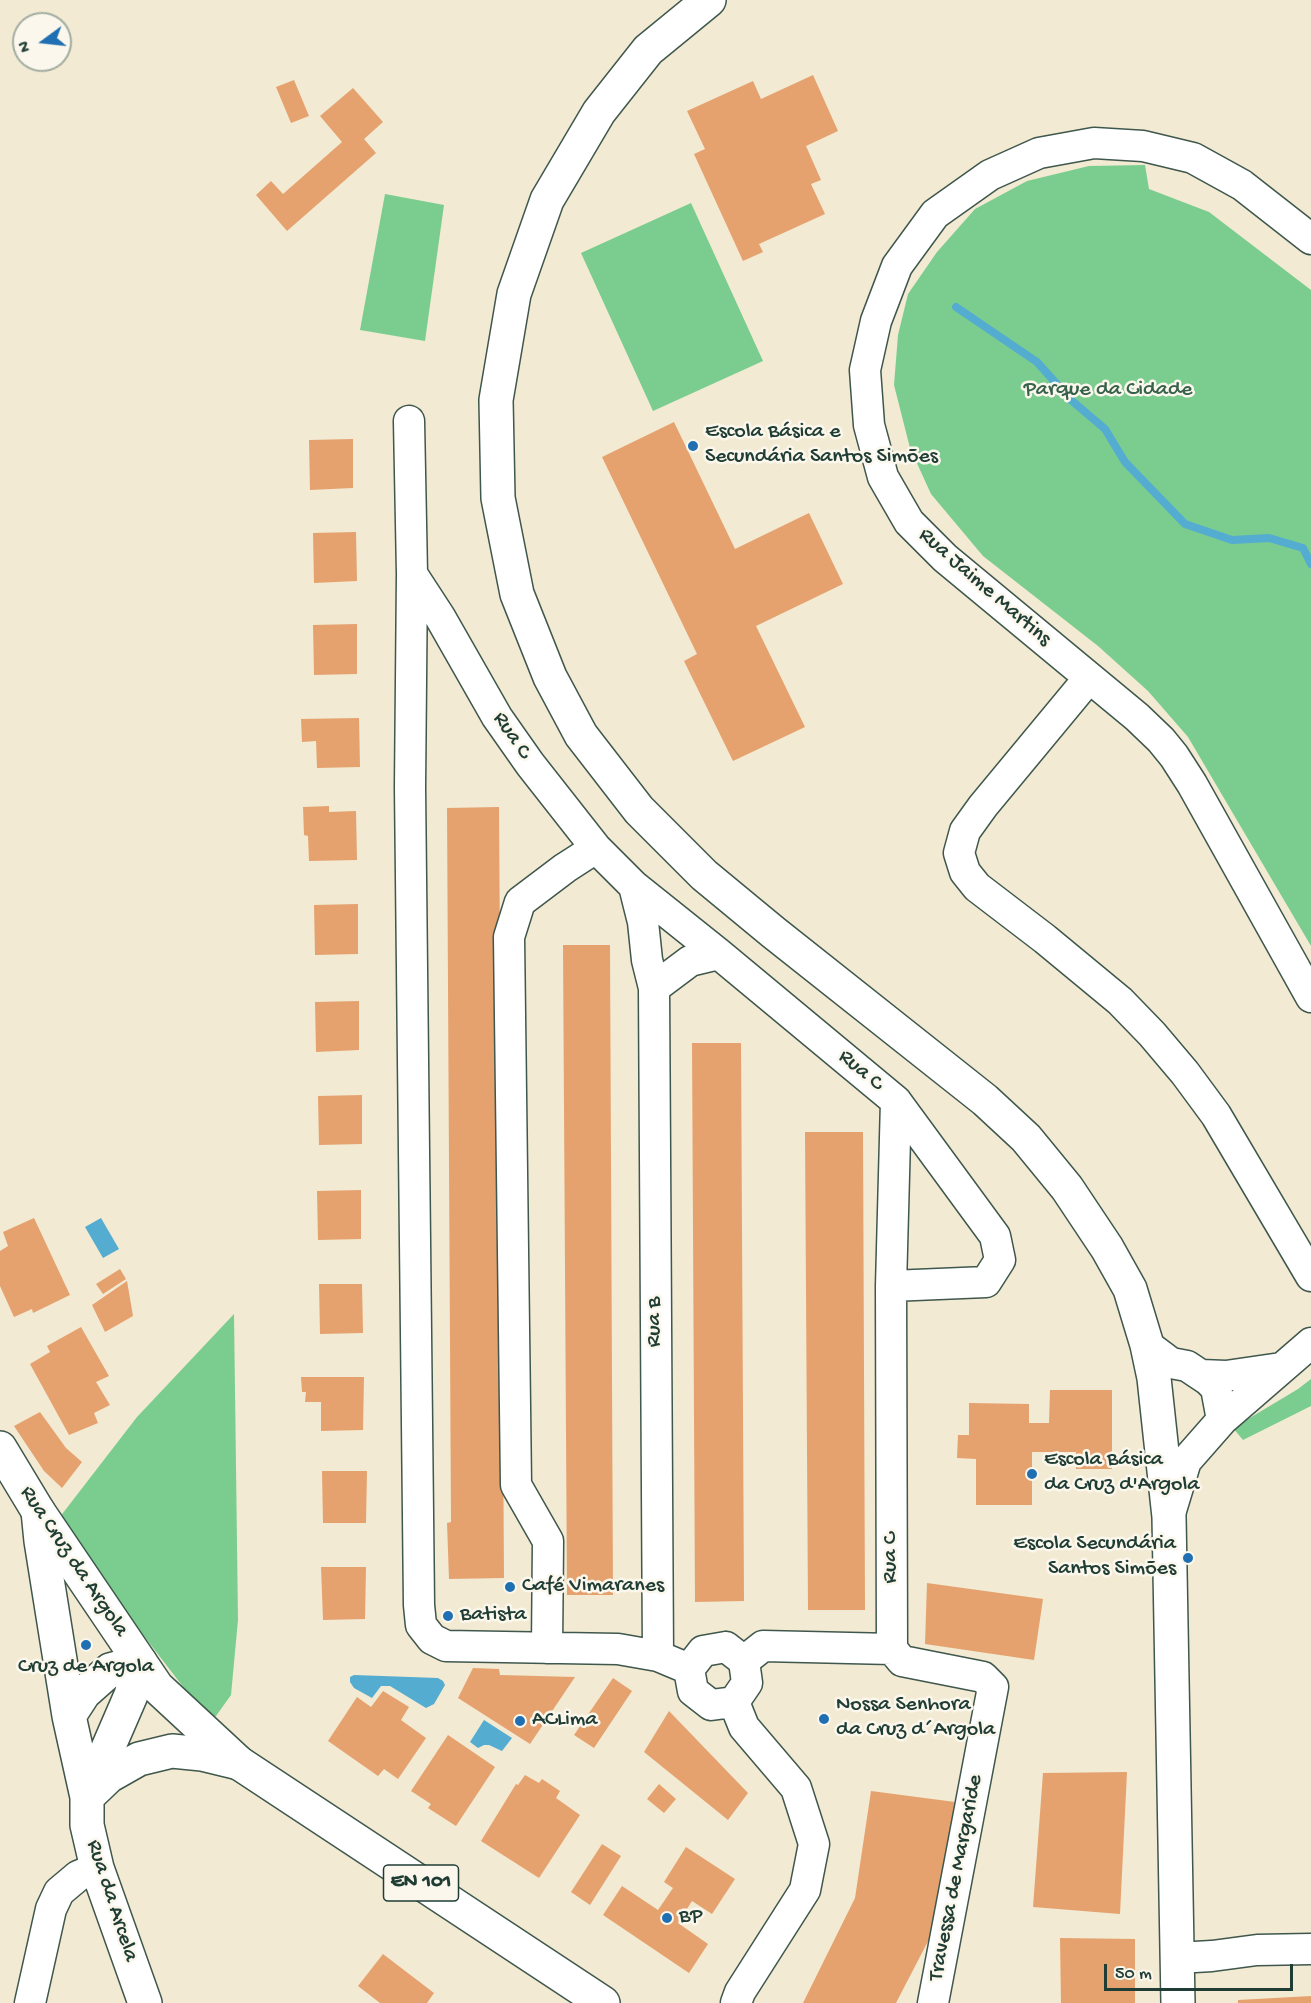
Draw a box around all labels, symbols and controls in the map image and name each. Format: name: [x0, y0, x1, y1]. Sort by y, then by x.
north arrow: [12, 12, 72, 72]
text: N: [16, 39, 37, 54]
park label: Parque da Cidade: [1024, 378, 1192, 404]
place label: Escola Básica e Secundária Santos Simões: [705, 420, 938, 472]
marker: Escola Básica e Secundária Santos Simões: [686, 439, 700, 453]
street label: Rua Jaime Martins: [912, 523, 1056, 653]
street label: Rua C: [486, 707, 536, 765]
street label: Rua C: [832, 1044, 888, 1098]
street label: Rua B: [643, 1297, 669, 1347]
place label: Escola Básica da Cruz d'Argola: [1044, 1448, 1199, 1500]
marker: Escola Básica da Cruz d'Argola: [1025, 1467, 1039, 1481]
street label: Rua Cruz da Argola: [13, 1482, 133, 1642]
street label: Rua C: [879, 1532, 905, 1584]
place label: Escola Secundária Santos Simões: [1013, 1532, 1176, 1584]
marker: Escola Secundária Santos Simões: [1181, 1551, 1195, 1565]
place label: Café Vimaranes: [522, 1574, 664, 1600]
marker: Café Vimaranes: [503, 1580, 517, 1594]
place label: Batista: [460, 1603, 527, 1629]
marker: Batista: [441, 1609, 455, 1623]
marker: Cruz de Argola: [79, 1638, 93, 1652]
place label: Cruz de Argola: [18, 1655, 154, 1681]
place label: Nossa Senhora da Cruz d´Argola: [836, 1693, 995, 1744]
place label: ACLima: [532, 1708, 598, 1734]
marker: Nossa Senhora da Cruz d´Argola: [817, 1712, 831, 1726]
marker: ACLima: [513, 1714, 527, 1728]
street label: Travessa de Margaride: [924, 1773, 990, 1983]
street label: Rua da Arcela: [79, 1837, 143, 1965]
road number: EN 101: [384, 1865, 458, 1901]
place label: BP: [679, 1905, 702, 1931]
marker: BP: [660, 1911, 674, 1925]
scale bar: [1107, 1952, 1296, 1990]
text: 50 m: [1115, 1964, 1152, 1985]

